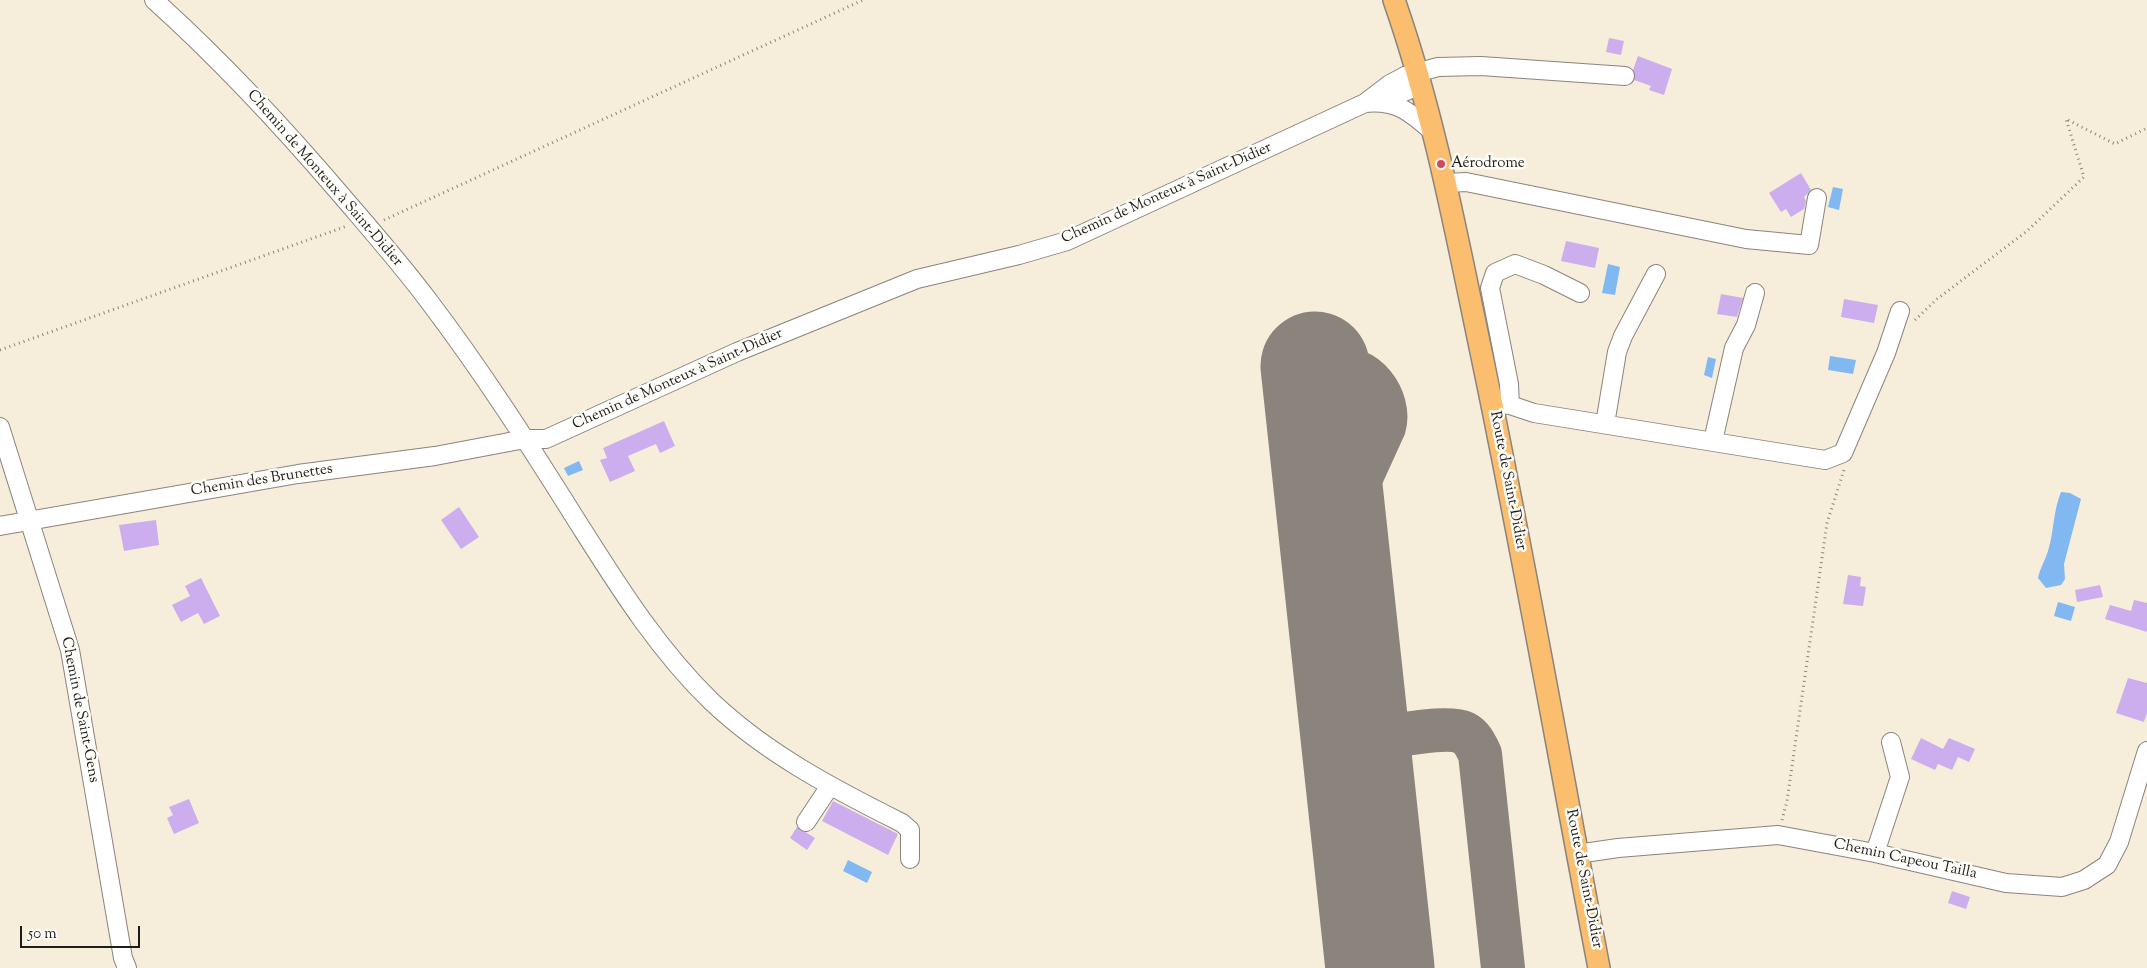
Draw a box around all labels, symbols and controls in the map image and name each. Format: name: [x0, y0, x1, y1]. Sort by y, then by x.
street label: Chemin de Monteux à Saint-Didier: [242, 87, 406, 271]
street label: Chemin de Monteux à Saint-Didier: [1059, 139, 1275, 249]
place label: Aérodrome: [1451, 155, 1525, 173]
marker: Aérodrome: [1435, 158, 1447, 170]
street label: Chemin de Monteux à Saint-Didier: [570, 325, 786, 435]
street label: Route de Saint-Didier: [1485, 410, 1529, 552]
street label: Chemin des Brunettes: [190, 461, 334, 501]
street label: Chemin de Saint-Gens: [56, 636, 102, 784]
street label: Route de Saint-Didier: [1561, 808, 1605, 950]
street label: Chemin Capeou Tailla: [1832, 836, 1978, 884]
scale bar: [22, 916, 142, 948]
text: 50 m: [28, 924, 57, 945]

